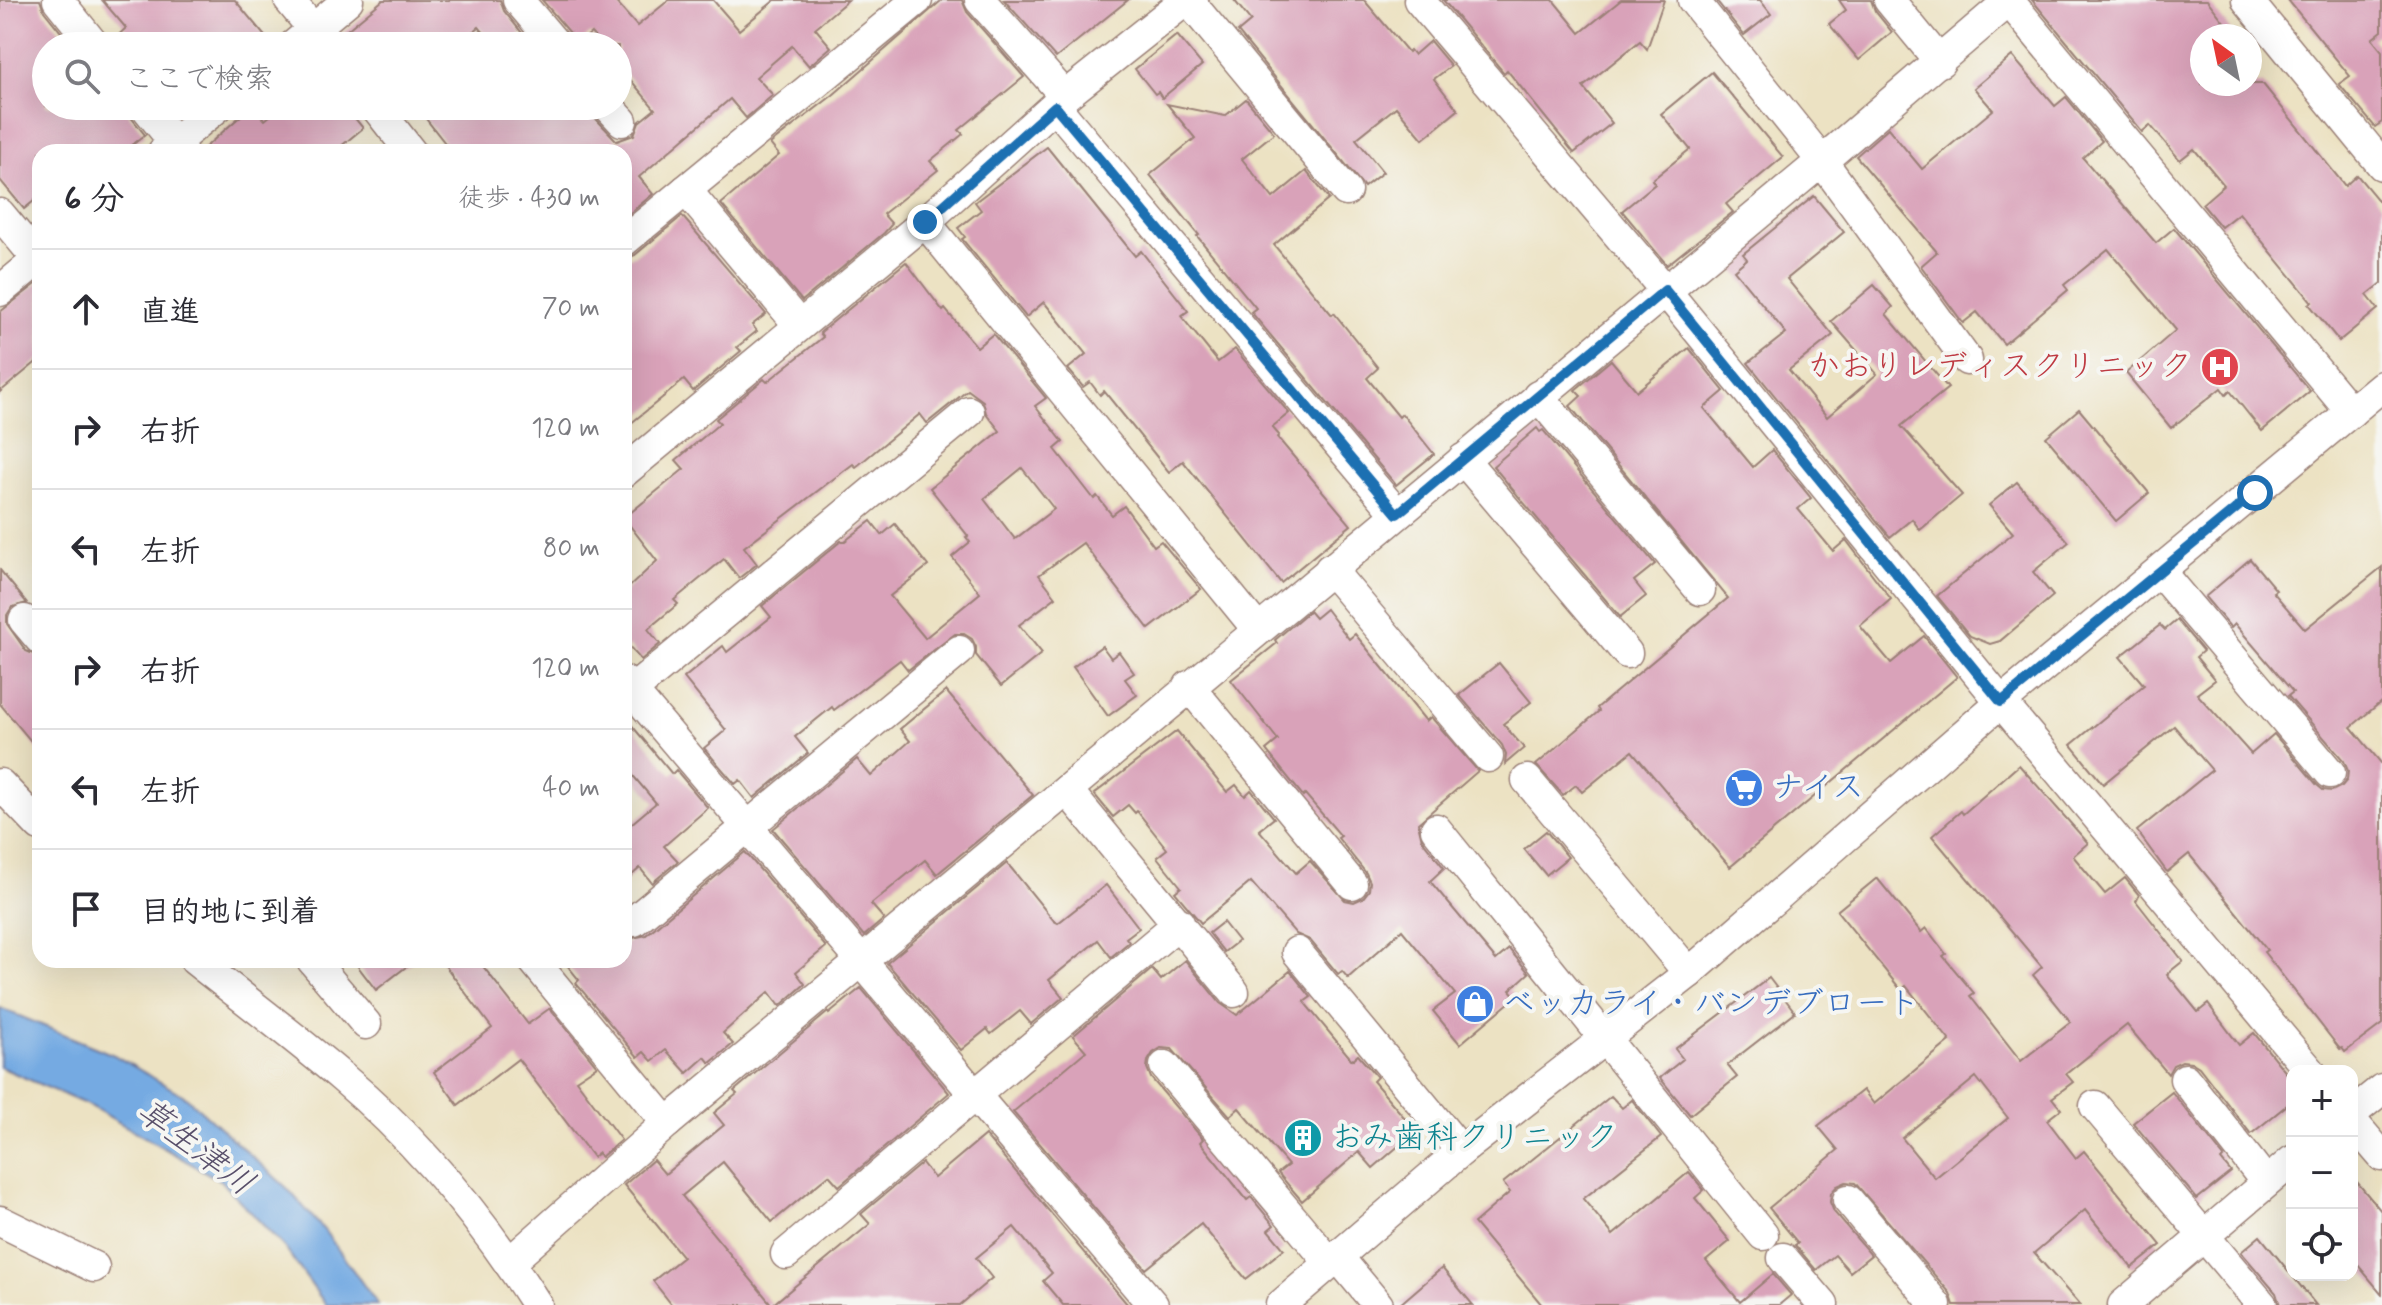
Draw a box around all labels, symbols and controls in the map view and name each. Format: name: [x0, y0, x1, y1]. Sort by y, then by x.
north arrow: [2190, 24, 2262, 96]
search box: [32, 32, 632, 120]
icon: search: [60, 54, 104, 98]
text: ここで検索: [124, 60, 274, 99]
text: 6 分: [64, 177, 125, 222]
text: 徒歩 · 430 m: [459, 182, 600, 216]
route end: [907, 204, 943, 240]
icon: ahead: [64, 287, 108, 331]
text: 70 m: [542, 292, 600, 326]
text: 直進: [140, 293, 200, 332]
place label: かおりレディスクリニック: [1808, 346, 2192, 388]
hospital icon: かおりレディスクリニック: [2199, 346, 2241, 388]
icon: right: [64, 407, 108, 451]
text: 120 m: [531, 412, 600, 446]
text: 右折: [140, 413, 200, 452]
route start: [2237, 475, 2273, 511]
icon: left: [64, 527, 108, 571]
text: 80 m: [543, 532, 600, 566]
text: 左折: [140, 533, 200, 572]
icon: right: [64, 647, 108, 691]
text: 120 m: [531, 652, 600, 686]
text: 右折: [140, 653, 200, 692]
icon: left: [64, 767, 108, 811]
supermarket icon: ナイス: [1723, 767, 1765, 809]
place label: ナイス: [1772, 767, 1864, 809]
text: 40 m: [542, 772, 600, 806]
text: 左折: [140, 773, 200, 812]
icon: arrive: [64, 887, 108, 931]
text: 目的地に到着: [140, 893, 320, 932]
shop icon: ベッカライ・バンデブロート: [1454, 983, 1496, 1025]
place label: ベッカライ・バンデブロート: [1503, 983, 1920, 1025]
map controls: [2286, 1065, 2358, 1281]
button: +: [2286, 1065, 2358, 1137]
water label: 草生津川: [127, 1089, 263, 1207]
building icon: おみ歯科クリニック: [1282, 1117, 1324, 1159]
place label: おみ歯科クリニック: [1331, 1117, 1618, 1159]
button: −: [2286, 1137, 2358, 1209]
button: locate: [2286, 1209, 2358, 1281]

